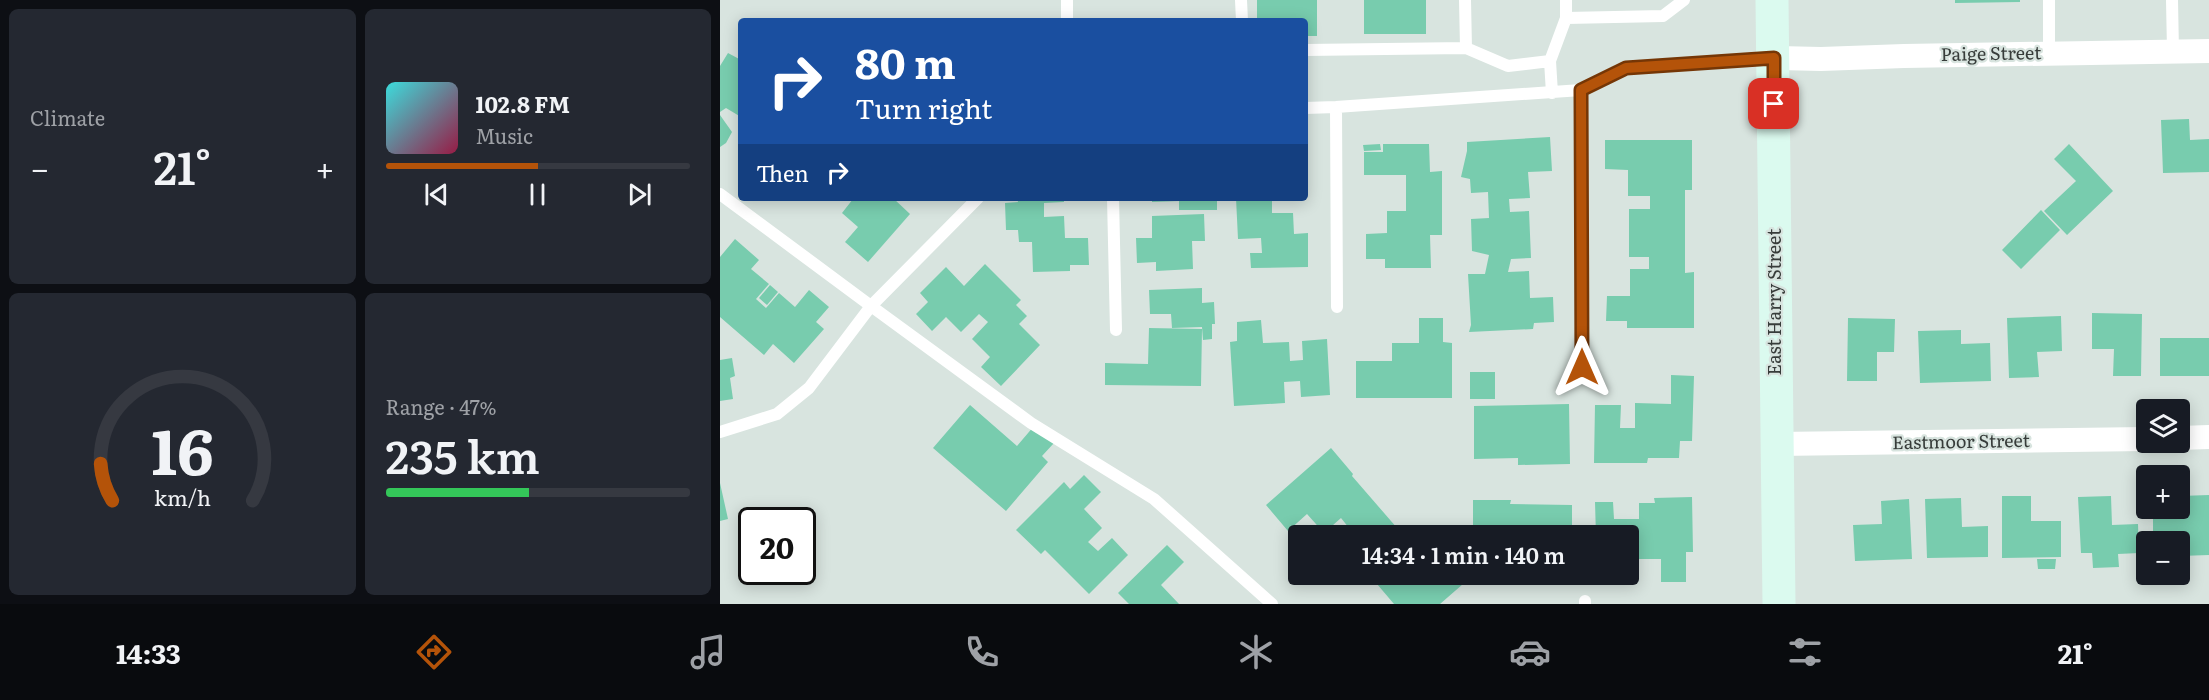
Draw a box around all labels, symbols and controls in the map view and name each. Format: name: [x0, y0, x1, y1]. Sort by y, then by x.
text: 80 m: [855, 30, 956, 92]
street label: Paige Street: [1940, 38, 2042, 67]
icon: right: [756, 42, 834, 120]
pin: [1748, 78, 1799, 129]
text: 102.8 FM: [476, 87, 570, 120]
text: Turn right: [855, 87, 992, 127]
icon: arrive: [1757, 87, 1790, 120]
text: Climate: [30, 102, 105, 132]
text: Music: [476, 120, 533, 150]
text: 21°: [153, 132, 211, 199]
text: −: [30, 142, 49, 191]
text: +: [315, 142, 334, 191]
text: Then: [756, 156, 809, 189]
icon: right: [821, 156, 854, 189]
icon: previous: [420, 178, 453, 211]
icon: pause: [521, 178, 554, 211]
icon: next: [623, 178, 656, 211]
street label: East Harry Street: [1760, 228, 1787, 375]
position arrow: [1550, 335, 1614, 399]
text: Range · 47%: [386, 391, 497, 421]
map controls: [2136, 399, 2190, 585]
button: layers: [2136, 399, 2190, 453]
text: 16: [151, 402, 213, 494]
text: 235 km: [386, 421, 540, 488]
street label: Eastmoor Street: [1892, 426, 2031, 455]
button: +: [2136, 465, 2190, 519]
text: km/h: [154, 481, 211, 513]
speed limit sign: 20: [738, 507, 816, 585]
button: −: [2136, 531, 2190, 585]
text: 14:34 · 1 min · 140 m: [1362, 538, 1565, 571]
icon: directions: [413, 631, 455, 673]
icon: music: [687, 631, 729, 673]
icon: phone: [961, 631, 1003, 673]
icon: climate: [1235, 631, 1277, 673]
icon: car: [1509, 631, 1551, 673]
icon: filters: [1784, 631, 1826, 673]
text: 14:33: [116, 632, 181, 672]
text: 21°: [2058, 632, 2093, 672]

